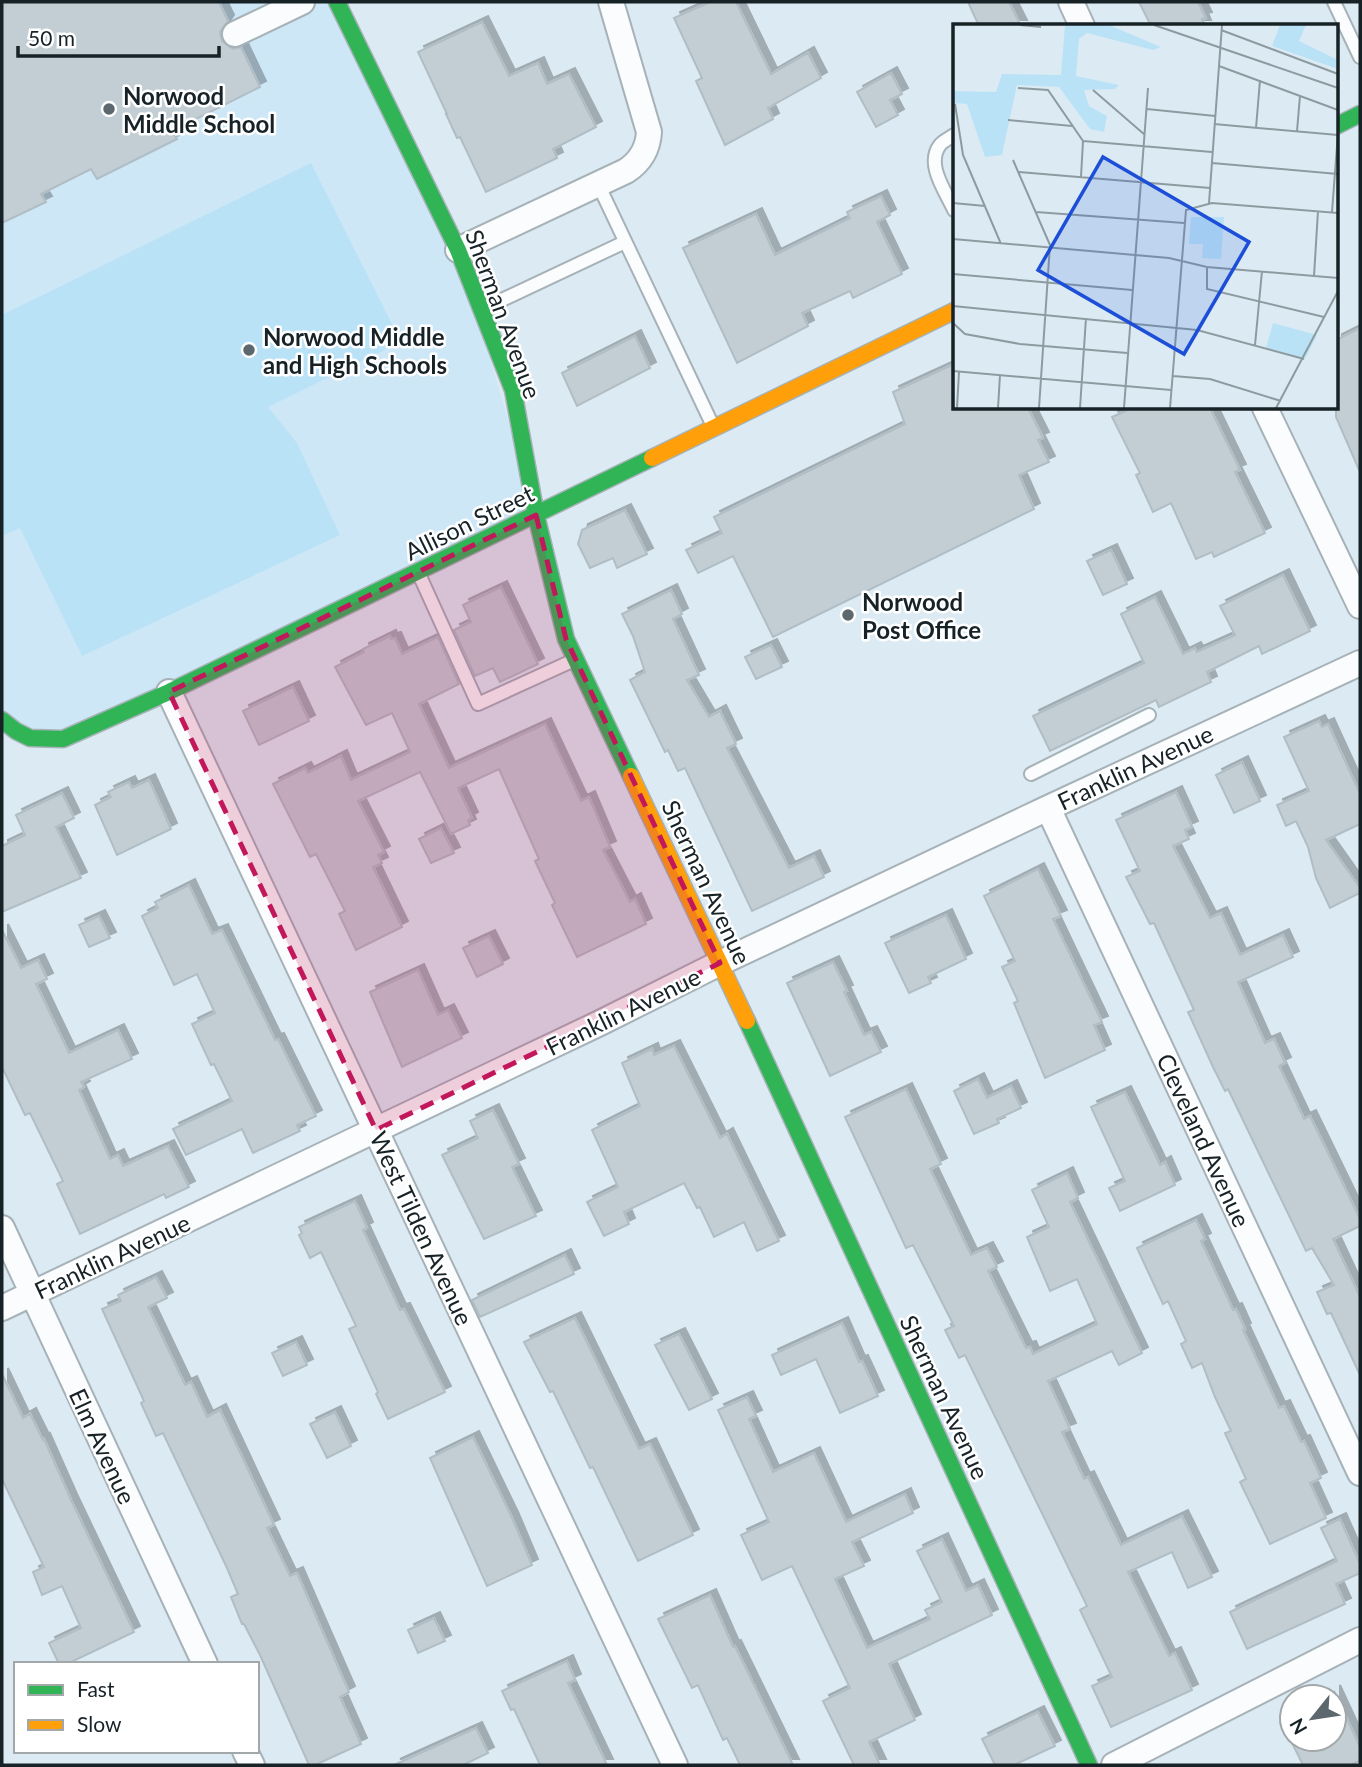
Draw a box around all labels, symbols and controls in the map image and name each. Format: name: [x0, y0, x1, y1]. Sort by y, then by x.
scale bar: [18, 14, 219, 58]
inset map: [953, 24, 1338, 410]
text: 50 m: [28, 25, 75, 50]
place label: Norwood Middle School: [123, 81, 275, 138]
marker: Norwood Middle School: [101, 101, 117, 117]
street label: Sherman Avenue: [460, 226, 548, 402]
place label: Norwood Middle and High Schools: [263, 322, 447, 379]
marker: Norwood Middle and High Schools: [241, 342, 257, 358]
street label: Allison Street: [400, 478, 539, 566]
place label: Norwood Post Office: [862, 587, 981, 644]
marker: Norwood Post Office: [840, 607, 856, 623]
street label: Franklin Avenue: [1053, 718, 1217, 816]
street label: Sherman Avenue: [656, 795, 758, 969]
street label: Franklin Avenue: [541, 961, 705, 1061]
street label: Cleveland Avenue: [1151, 1049, 1257, 1231]
street label: West Tilden Avenue: [364, 1127, 480, 1329]
street label: Franklin Avenue: [30, 1207, 194, 1305]
street label: Sherman Avenue: [894, 1310, 996, 1484]
street label: Elm Avenue: [64, 1384, 142, 1508]
legend: [14, 1662, 259, 1753]
text: Fast: [77, 1676, 115, 1701]
north arrow: [1278, 1683, 1348, 1753]
text: Slow: [77, 1711, 122, 1736]
text: N: [1284, 1715, 1311, 1739]

